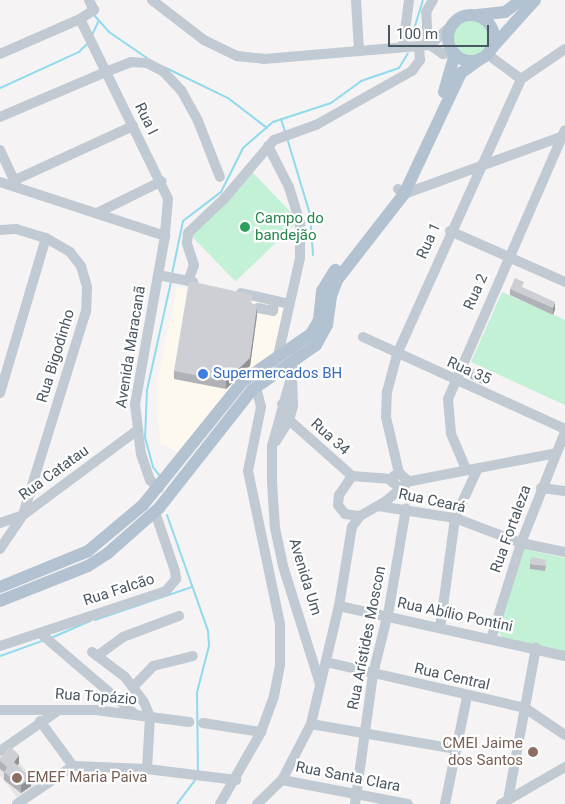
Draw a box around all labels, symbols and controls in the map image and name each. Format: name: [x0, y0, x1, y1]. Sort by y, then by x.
scale bar: [390, 15, 491, 47]
text: 100 m: [396, 25, 438, 43]
street label: Rua I: [131, 100, 161, 138]
place label: Campo do bandejão: [255, 209, 324, 244]
street label: Rua 1: [413, 220, 445, 262]
marker: Campo do bandejão: [239, 221, 251, 233]
street label: Rua 2: [460, 271, 492, 313]
street label: Avenida Maracanã: [112, 285, 150, 409]
street label: Rua Bigodinho: [33, 307, 79, 405]
street label: Rua 35: [444, 353, 494, 389]
place label: Supermercados BH: [213, 365, 342, 383]
marker: Supermercados BH: [197, 368, 209, 380]
street label: Rua 34: [307, 415, 353, 459]
street label: Rua Catatau: [16, 442, 92, 504]
street label: Rua Fortaleza: [487, 483, 535, 575]
street label: Rua Ceará: [397, 485, 467, 517]
street label: Avenida Um: [285, 536, 325, 618]
street label: Rua Arístides Moscon: [344, 565, 390, 711]
street label: Rua Falcão: [81, 570, 157, 610]
street label: Rua Abílio Pontini: [396, 594, 514, 636]
street label: Rua Central: [413, 660, 491, 694]
street label: Rua Topázio: [54, 685, 138, 709]
place label: CMEI Jaime dos Santos: [443, 734, 523, 769]
marker: CMEI Jaime dos Santos: [527, 746, 539, 758]
street label: Rua Santa Clara: [294, 758, 402, 796]
place label: EMEF Maria Paiva: [27, 769, 148, 787]
marker: EMEF Maria Paiva: [11, 772, 23, 784]

